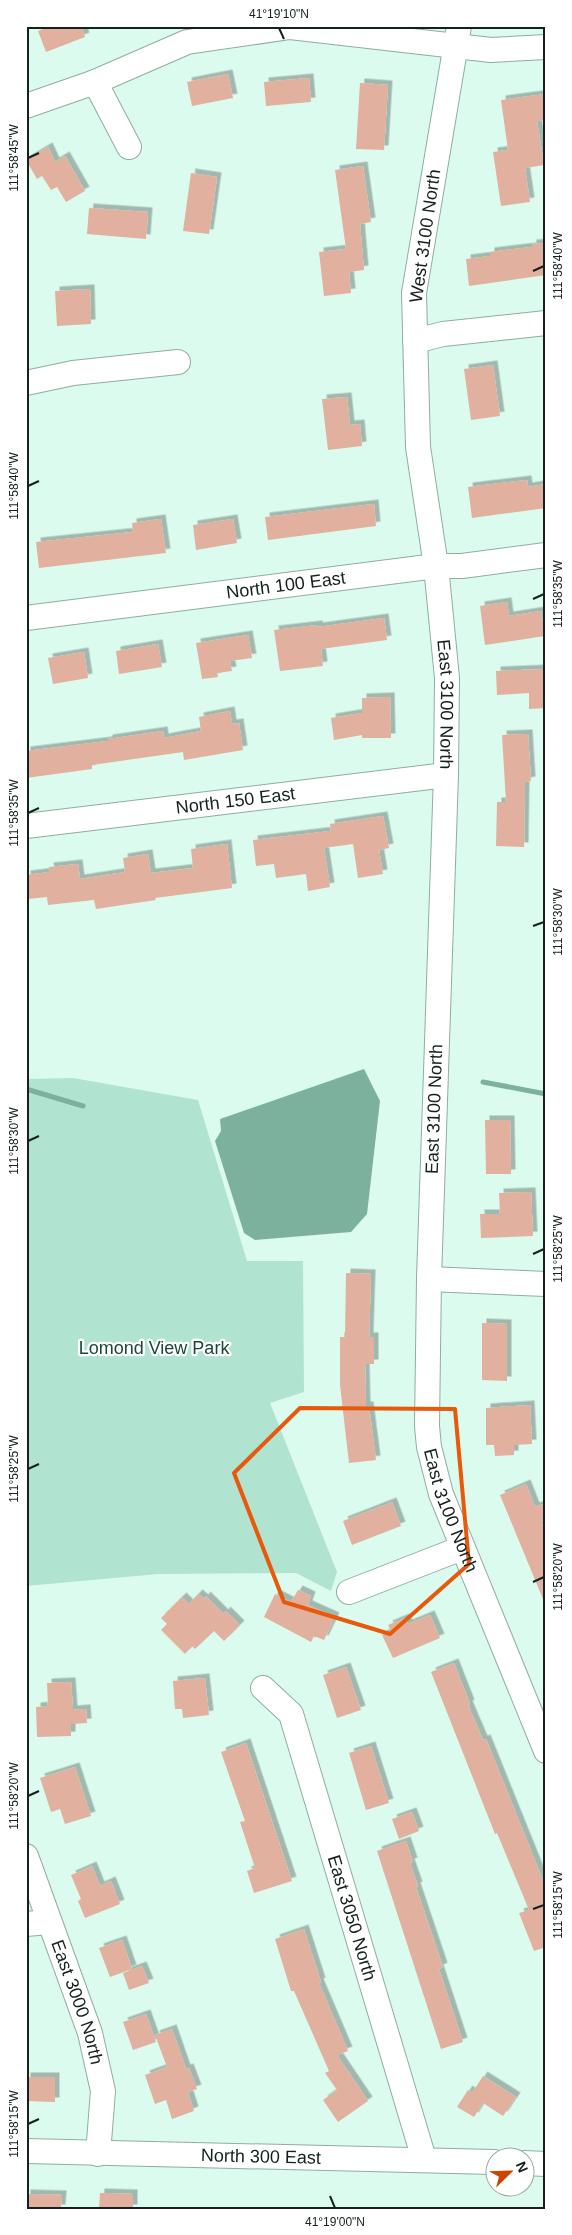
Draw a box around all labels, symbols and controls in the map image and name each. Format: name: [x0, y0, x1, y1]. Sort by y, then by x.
text: 41°19'10"N: [249, 7, 309, 21]
text: 111°58'45"W: [7, 124, 21, 192]
street label: West 3100 North: [406, 168, 444, 304]
text: 111°58'40"W: [551, 232, 565, 300]
text: 111°58'40"W: [7, 452, 21, 520]
text: 111°58'35"W: [551, 560, 565, 628]
street label: North 100 East: [225, 568, 347, 603]
street label: East 3100 North: [433, 638, 457, 769]
text: 111°58'35"W: [7, 779, 21, 847]
street label: North 150 East: [175, 783, 296, 818]
text: 111°58'30"W: [551, 888, 565, 956]
street label: East 3100 North: [422, 1044, 446, 1174]
text: 111°58'30"W: [7, 1107, 21, 1175]
text: 111°58'25"W: [551, 1215, 565, 1283]
park label: Lomond View Park: [79, 1338, 230, 1358]
text: 111°58'25"W: [7, 1435, 21, 1503]
street label: East 3100 North: [420, 1446, 482, 1575]
text: 111°58'20"W: [551, 1543, 565, 1611]
text: 111°58'20"W: [7, 1762, 21, 1830]
street label: East 3050 North: [324, 1853, 380, 1983]
text: 111°58'15"W: [551, 1871, 565, 1939]
street label: East 3000 North: [47, 1937, 107, 2066]
text: 111°58'15"W: [7, 2090, 21, 2158]
street label: North 300 East: [201, 2145, 321, 2168]
north arrow: [484, 2148, 534, 2198]
text: N: [513, 2159, 531, 2175]
text: 41°19'00"N: [305, 2215, 365, 2229]

